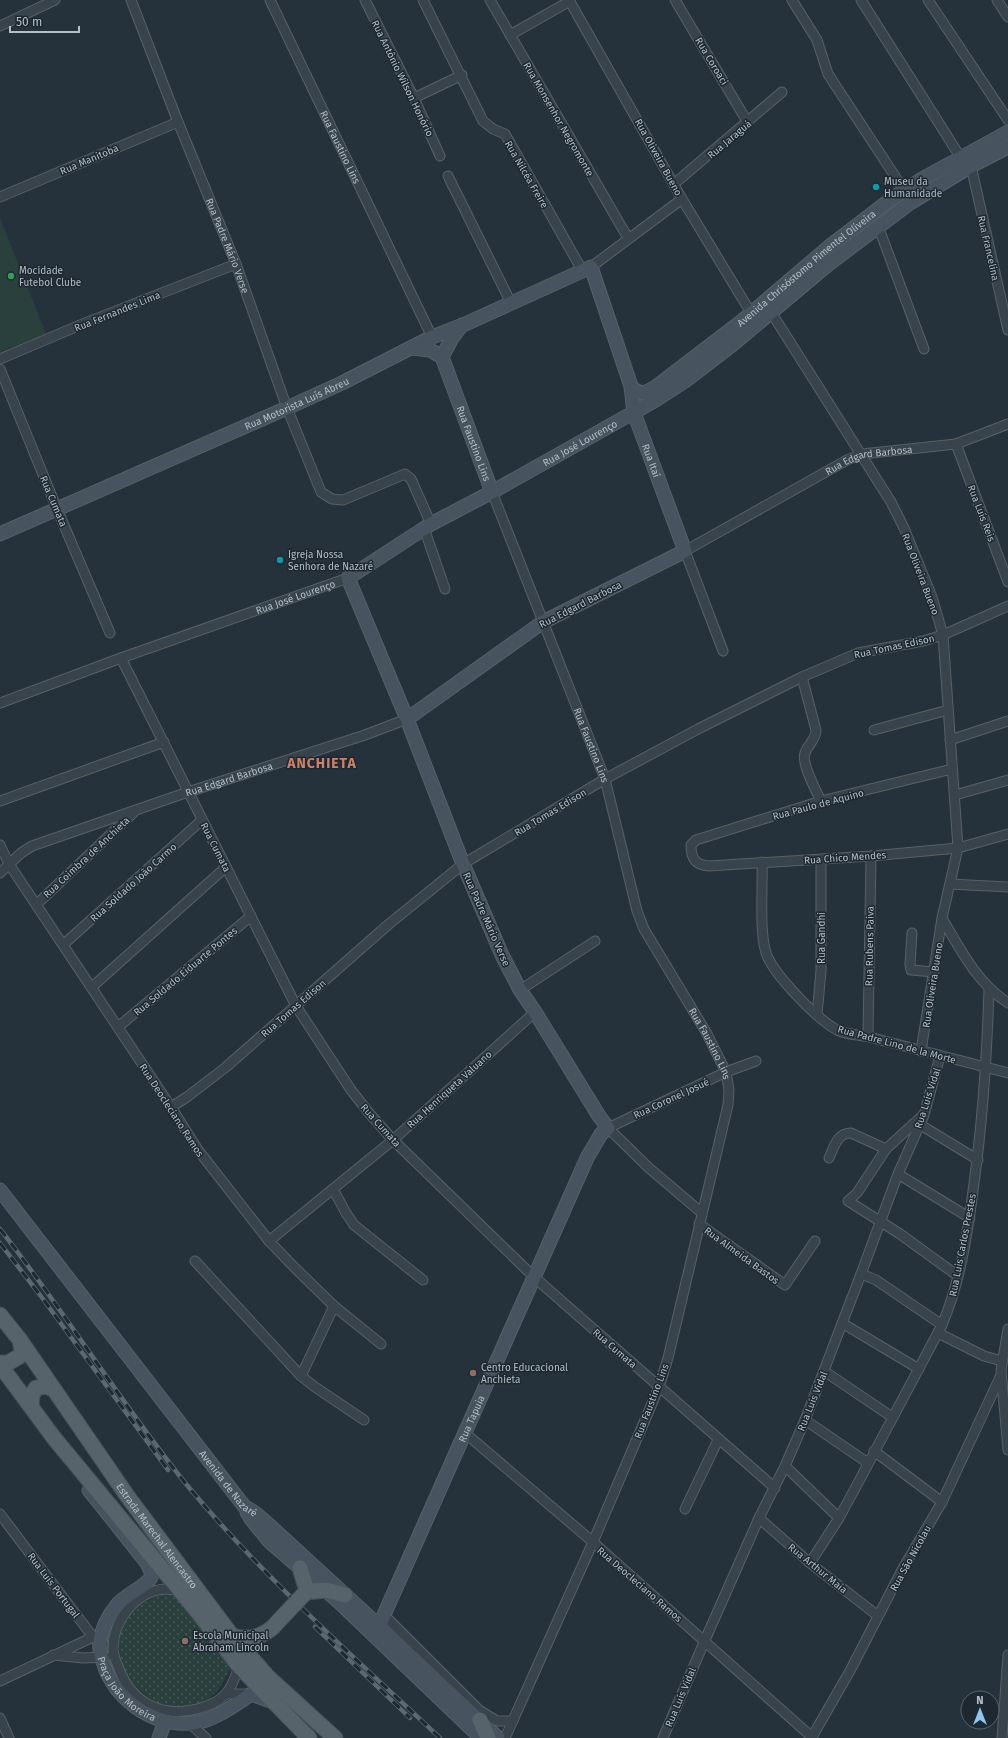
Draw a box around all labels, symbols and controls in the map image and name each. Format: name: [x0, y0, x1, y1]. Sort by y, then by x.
scale bar: [10, 8, 79, 34]
text: 50 m: [16, 15, 42, 29]
street label: Rua Antônio Wilson Honório: [369, 18, 436, 139]
street label: Rua Coroaci: [692, 35, 730, 88]
street label: Rua Monsenhor Negromonte: [521, 60, 596, 179]
street label: Rua Faustino Lins: [317, 109, 362, 186]
street label: Rua Oliveira Bueno: [632, 117, 684, 198]
street label: Rua Jaraguá: [705, 118, 754, 162]
street label: Rua Nilcéa Freire: [502, 139, 550, 210]
street label: Rua Manitoba: [58, 142, 120, 178]
place label: Museu da Humanidade: [884, 176, 942, 200]
marker: Museu da Humanidade: [871, 182, 881, 192]
street label: Rua Padre Mário Verse: [203, 197, 251, 295]
street label: Avenida Chrisóstomo Pimentel Oliveira: [735, 208, 879, 330]
street label: Rua Francelina: [975, 215, 1001, 282]
place label: Mocidade Futebol Clube: [19, 265, 81, 289]
marker: Mocidade Futebol Clube: [6, 271, 16, 281]
street label: Rua Fernandes Lima: [73, 289, 162, 335]
street label: Rua Motorista Luís Abreu: [243, 375, 351, 433]
street label: Rua Faustino Lins: [454, 404, 493, 483]
street label: Rua José Lourenço: [541, 418, 620, 469]
street label: Rua Itaí: [639, 442, 663, 479]
street label: Rua Edgard Barbosa: [823, 444, 913, 478]
street label: Rua Cumata: [37, 474, 69, 529]
street label: Rua Luís Reis: [965, 483, 998, 544]
street label: Rua Oliveira Bueno: [899, 532, 941, 617]
place label: Igreja Nossa Senhora de Nazaré: [288, 549, 373, 573]
marker: Igreja Nossa Senhora de Nazaré: [275, 555, 285, 565]
street label: Rua José Lourenço: [254, 578, 337, 617]
street label: Rua Edgard Barbosa: [537, 579, 624, 631]
street label: Rua Tomas Edison: [853, 633, 936, 661]
street label: Rua Faustino Lins: [571, 706, 611, 784]
district label: ANCHIETA: [286, 755, 357, 772]
street label: Rua Edgard Barbosa: [184, 760, 274, 799]
street label: Rua Tomas Edison: [512, 787, 589, 839]
street label: Rua Paulo de Aquino: [771, 787, 865, 823]
street label: Rua Coimbra de Anchieta: [41, 815, 132, 901]
street label: Rua Cumata: [197, 821, 233, 874]
street label: Rua Soldado João Carmo: [88, 841, 179, 925]
street label: Rua Chico Mendes: [804, 849, 887, 867]
street label: Rua Padre Mário Verse: [460, 871, 512, 968]
street label: Rua Rubens Paiva: [863, 906, 877, 986]
street label: Rua Gandhi: [816, 912, 828, 964]
street label: Rua Soldado Eiduarte Pontes: [131, 925, 240, 1019]
street label: Rua Oliveira Bueno: [920, 941, 946, 1029]
street label: Rua Tomas Edison: [259, 977, 329, 1040]
street label: Rua Faustino Lins: [686, 1006, 732, 1081]
street label: Rua Padre Lino de la Morte: [836, 1023, 957, 1067]
street label: Rua Henriqueta Valuano: [405, 1048, 495, 1131]
street label: Rua Deocleciano Ramos: [137, 1062, 206, 1160]
street label: Rua Luís Vidal: [911, 1066, 943, 1130]
street label: Rua Coronel Josué: [632, 1076, 711, 1122]
street label: Rua Cumata: [358, 1102, 403, 1150]
street label: Rua Luis Carlos Prestes: [947, 1192, 979, 1298]
street label: Rua Almeida Bastos: [702, 1225, 781, 1287]
street label: Rua Cumata: [590, 1326, 639, 1371]
place label: Centro Educacional Anchieta: [481, 1362, 568, 1386]
street label: Rua Faustino Lins: [632, 1362, 672, 1441]
marker: Centro Educacional Anchieta: [468, 1368, 478, 1378]
street label: Rua Luís Vidal: [795, 1369, 830, 1433]
street label: Rua Tapuia: [456, 1394, 488, 1444]
street label: Avenida de Nazaré: [196, 1448, 259, 1520]
street label: Estrada Marechal Alencastro: [113, 1481, 200, 1591]
street label: Rua São Nicolau: [888, 1523, 934, 1594]
street label: Rua Arthur Maia: [785, 1541, 849, 1596]
street label: Rua Deocleciano Ramos: [594, 1545, 685, 1625]
street label: Rua Luís Portugal: [25, 1550, 83, 1621]
place label: Escola Municipal Abraham Lincoln: [193, 1630, 269, 1654]
marker: Escola Municipal Abraham Lincoln: [180, 1636, 190, 1646]
street label: Praça João Moreira: [95, 1655, 157, 1724]
street label: Rua Luís Vidal: [662, 1665, 699, 1729]
north arrow: [960, 1690, 1000, 1730]
text: N: [976, 1694, 984, 1707]

